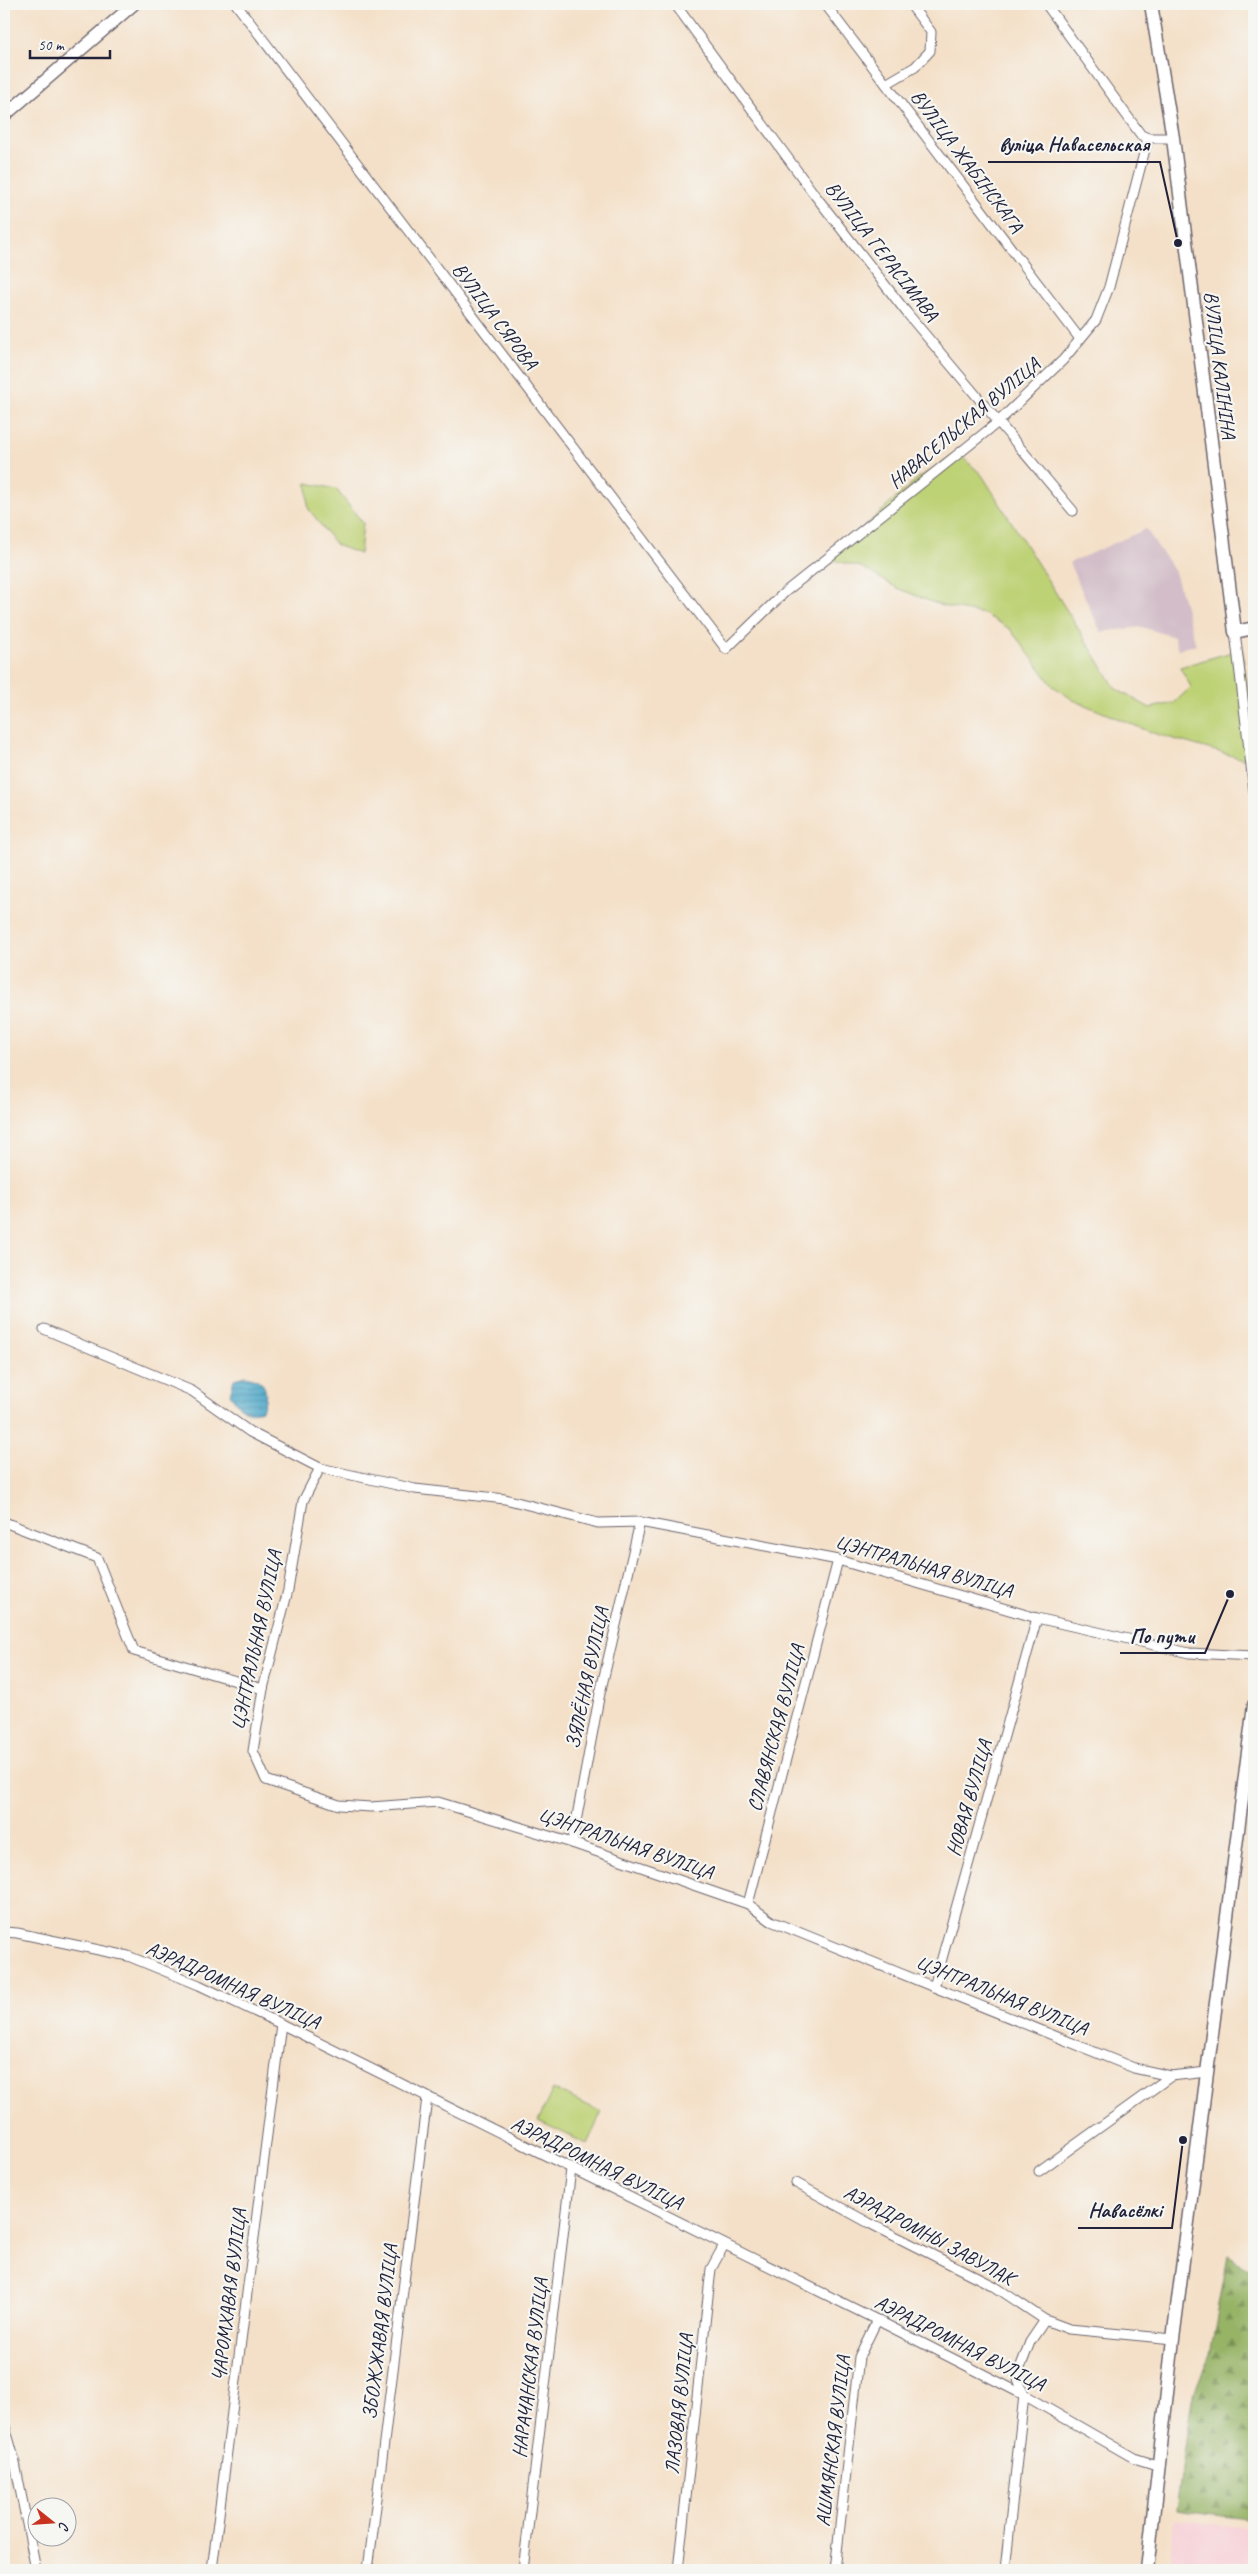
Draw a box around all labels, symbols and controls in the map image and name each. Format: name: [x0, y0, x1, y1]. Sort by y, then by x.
scale bar: [30, 28, 110, 60]
text: 50 m: [38, 36, 65, 55]
street label: ВУЛІЦА ЖАБІНСКАГА: [905, 85, 1029, 238]
callout: вуліца Навасельская: [988, 126, 1160, 162]
text: вуліца Навасельская: [999, 131, 1151, 157]
street label: ВУЛІЦА ГЕРАСІМАВА: [820, 176, 945, 327]
street label: ВУЛІЦА СЯРОВА: [447, 258, 544, 375]
street label: ВУЛІЦА КАЛІНІНА: [1199, 290, 1242, 441]
street label: НАВАСЕЛЬСКАЯ ВУЛІЦА: [883, 352, 1046, 494]
street label: ЦЭНТРАЛЬНАЯ ВУЛІЦА: [833, 1529, 1016, 1604]
street label: ЦЭНТРАЛЬНАЯ ВУЛІЦА: [225, 1547, 287, 1732]
street label: ЗЯЛЁНАЯ ВУЛІЦА: [560, 1604, 614, 1751]
callout: По пути: [1120, 1617, 1205, 1653]
text: По пути: [1130, 1623, 1196, 1650]
street label: СЛАВЯНСКАЯ ВУЛІЦА: [742, 1641, 811, 1814]
street label: НОВАЯ ВУЛІЦА: [941, 1736, 998, 1859]
street label: ЦЭНТРАЛЬНАЯ ВУЛІЦА: [535, 1801, 717, 1885]
street label: АЭРАДРОМНАЯ ВУЛІЦА: [142, 1935, 325, 2035]
street label: ЦЭНТРАЛЬНАЯ ВУЛІЦА: [912, 1949, 1092, 2041]
street label: АЭРАДРОМНАЯ ВУЛІЦА: [507, 2111, 688, 2216]
street label: АЭРАДРОМНЫ ЗАВУЛАК: [840, 2180, 1022, 2292]
callout: Навасёлкі: [1078, 2192, 1172, 2228]
text: Навасёлкі: [1088, 2197, 1165, 2223]
street label: ЧАРОМХАВАЯ ВУЛІЦА: [206, 2207, 252, 2383]
street label: ЗБОЖЖАВАЯ ВУЛІЦА: [357, 2242, 403, 2421]
street label: НАРАЧАНСКАЯ ВУЛІЦА: [507, 2276, 554, 2459]
street label: АЭРАДРОМНАЯ ВУЛІЦА: [871, 2289, 1050, 2397]
street label: ЛАЗОВАЯ ВУЛІЦА: [659, 2332, 699, 2475]
street label: АШМЯНСКАЯ ВУЛІЦА: [810, 2353, 856, 2528]
north arrow: [28, 2496, 78, 2546]
text: С: [54, 2520, 73, 2533]

